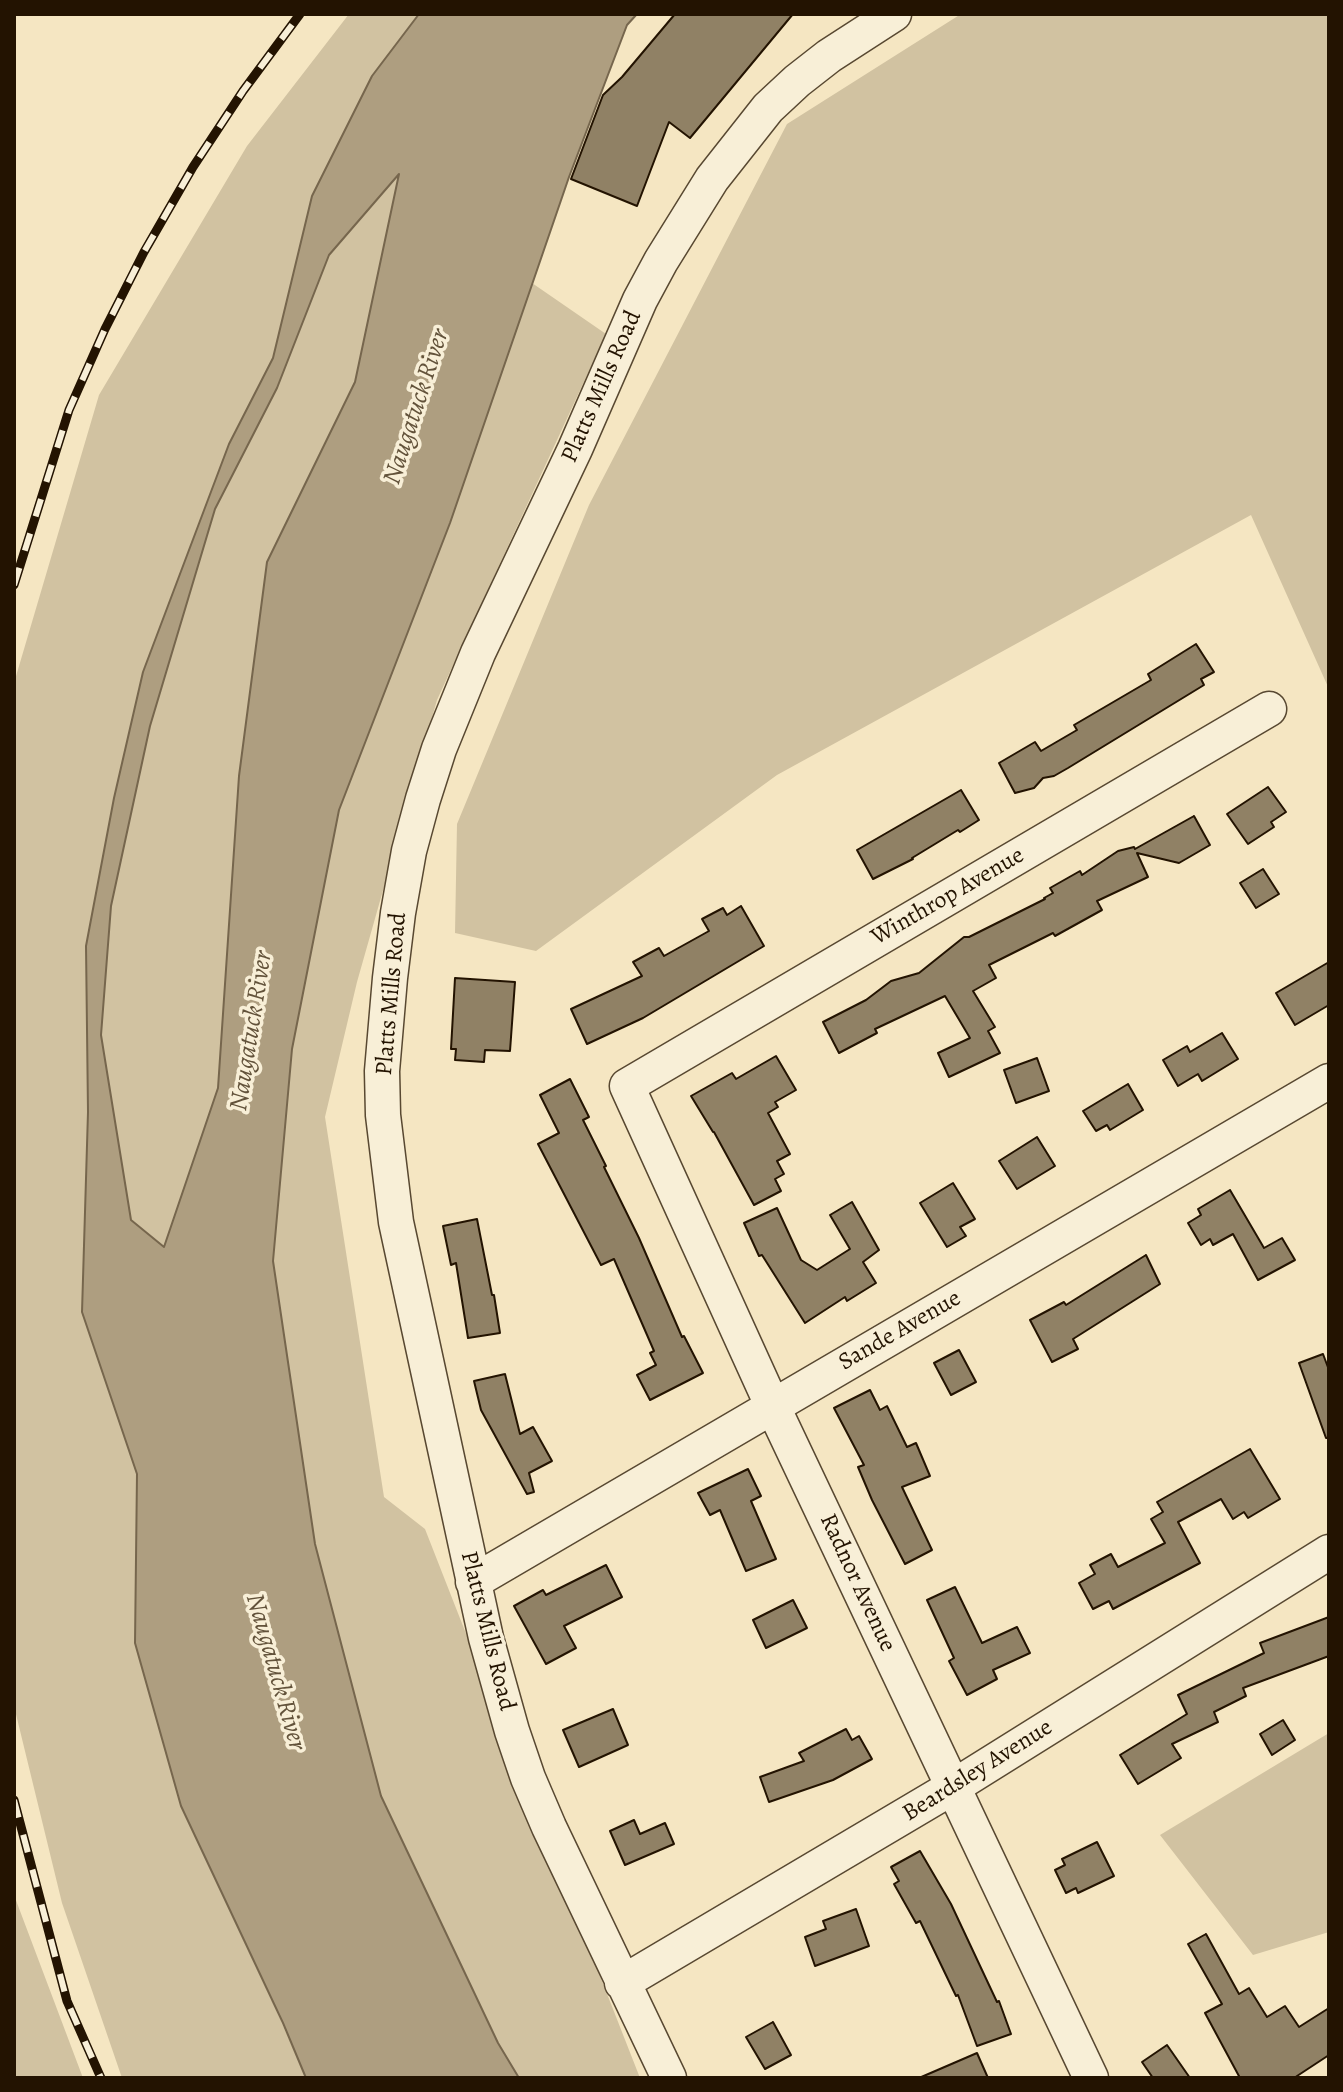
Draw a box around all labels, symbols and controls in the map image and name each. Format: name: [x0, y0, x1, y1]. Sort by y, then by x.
street label: Platts Mills Road: [556, 306, 648, 468]
water label: Naugatuck River: [377, 325, 457, 489]
street label: Winthrop Avenue: [866, 842, 1030, 952]
street label: Platts Mills Road: [371, 911, 413, 1077]
water label: Naugatuck River: [224, 949, 280, 1113]
street label: Sande Avenue: [834, 1284, 966, 1378]
street label: Radnor Avenue: [813, 1509, 901, 1657]
street label: Platts Mills Road: [453, 1548, 521, 1714]
water label: Naugatuck River: [238, 1590, 312, 1754]
street label: Beardsley Avenue: [898, 1713, 1058, 1829]

